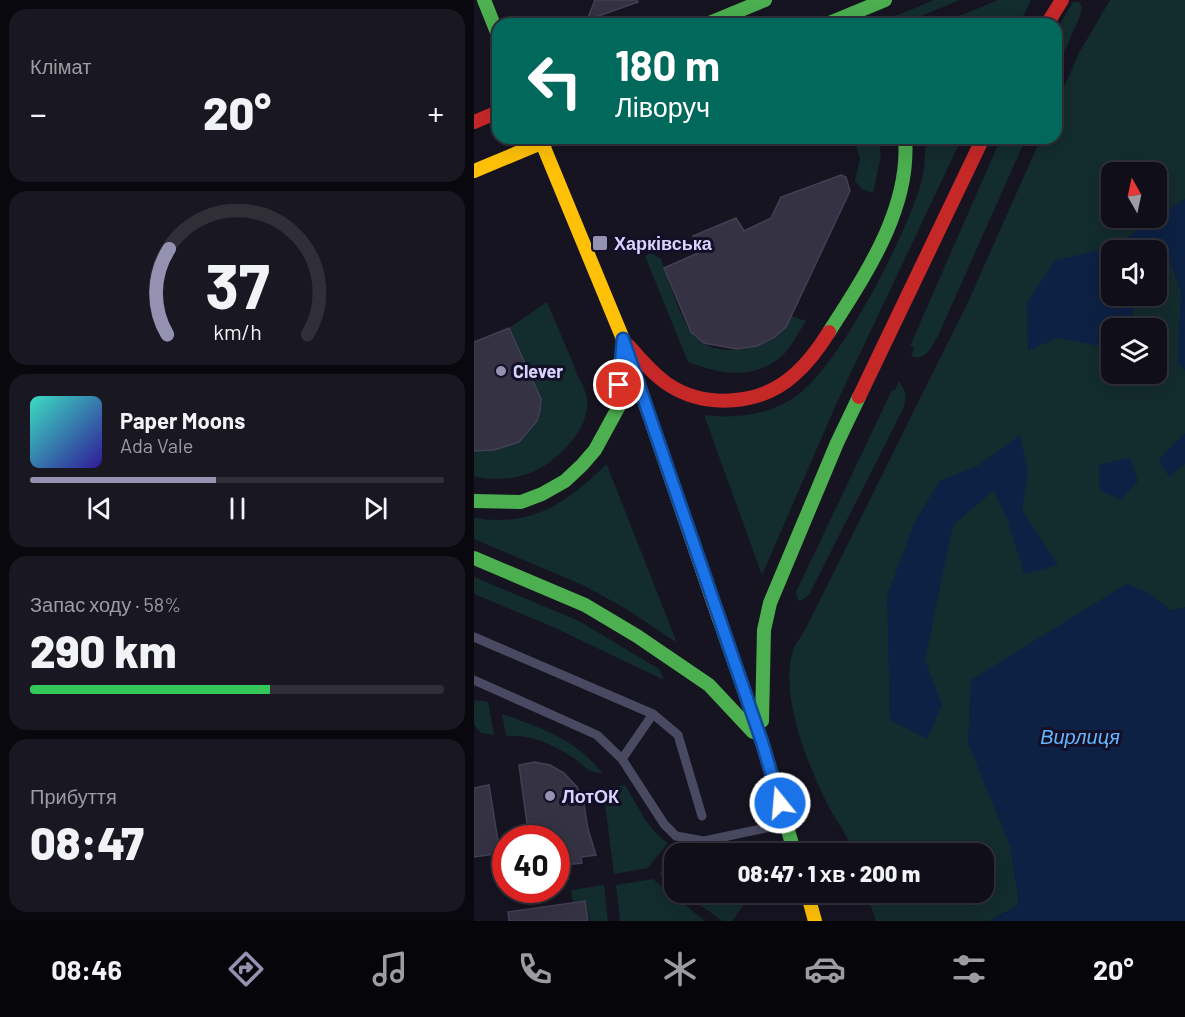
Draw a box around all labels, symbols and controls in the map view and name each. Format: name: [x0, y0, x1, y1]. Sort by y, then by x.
text: 180 m: [615, 39, 720, 89]
icon: left: [516, 42, 594, 120]
text: Клімат: [30, 54, 91, 78]
text: 20°: [203, 85, 271, 139]
text: Ліворуч: [615, 90, 710, 122]
text: −: [30, 93, 47, 133]
text: +: [428, 93, 444, 133]
north arrow: [1101, 162, 1167, 228]
map controls: [1101, 162, 1167, 384]
place label: Харківська: [614, 232, 713, 254]
marker: Харківська: [591, 234, 609, 252]
button: sound: [1101, 240, 1167, 306]
text: 37: [205, 247, 269, 321]
button: layers: [1101, 318, 1167, 384]
text: km/h: [213, 320, 261, 345]
pin: [593, 359, 644, 410]
place label: Clever: [513, 360, 563, 382]
marker: Clever: [494, 364, 508, 378]
icon: arrive: [602, 368, 635, 401]
text: Paper Moons: [120, 407, 245, 433]
text: Ada Vale: [120, 433, 193, 457]
icon: previous: [83, 492, 116, 525]
icon: pause: [221, 492, 254, 525]
icon: next: [359, 492, 392, 525]
text: Запас ходу · 58%: [30, 592, 181, 616]
text: 290 km: [30, 623, 177, 677]
water label: Вирлиця: [1040, 724, 1120, 748]
position arrow: [748, 771, 812, 835]
text: Прибуття: [30, 784, 117, 808]
place label: ЛотОК: [562, 785, 620, 807]
marker: ЛотОК: [543, 789, 557, 803]
text: 08:47: [30, 815, 144, 869]
speed limit sign: 40: [492, 825, 570, 903]
text: 08:47 · 1 хв · 200 m: [738, 860, 920, 886]
icon: directions: [225, 948, 267, 990]
icon: music: [369, 948, 411, 990]
icon: phone: [514, 948, 556, 990]
icon: climate: [659, 948, 701, 990]
icon: car: [804, 948, 846, 990]
icon: filters: [948, 948, 990, 990]
text: 08:46: [51, 953, 122, 985]
text: 20°: [1093, 953, 1134, 985]

